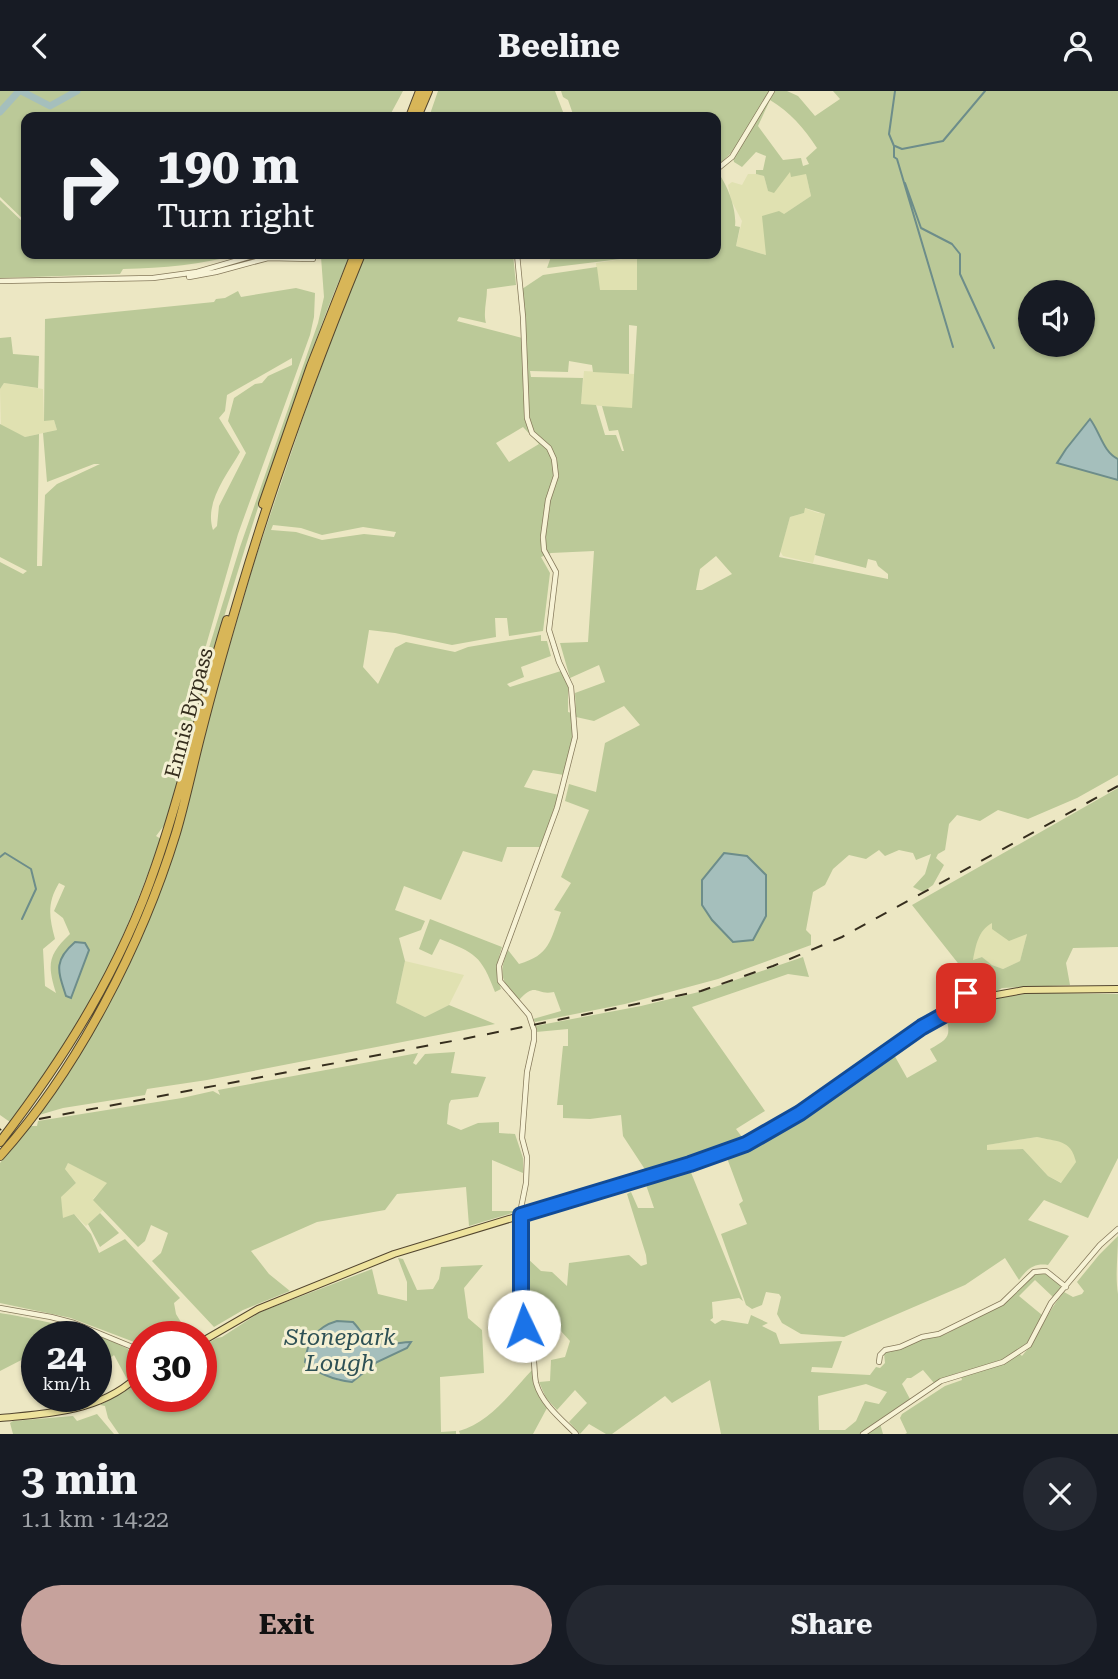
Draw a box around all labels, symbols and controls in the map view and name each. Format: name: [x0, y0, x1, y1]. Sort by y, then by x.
icon: back: [21, 27, 59, 65]
text: Beeline: [498, 27, 620, 65]
icon: person: [1059, 27, 1097, 65]
text: 190 m: [157, 138, 299, 195]
icon: right: [42, 140, 133, 231]
text: Turn right: [157, 197, 314, 235]
map controls: [1018, 280, 1095, 357]
button: sound: [1018, 280, 1095, 357]
street label: Ennis Bypass: [160, 645, 218, 781]
pin: [936, 963, 996, 1023]
icon: arrive: [947, 974, 985, 1012]
position arrow: [487, 1289, 561, 1363]
speed limit sign: 30: [126, 1321, 217, 1412]
water label: Stonepark Lough: [283, 1324, 396, 1377]
text: 24: [47, 1337, 86, 1378]
text: km/h: [42, 1373, 91, 1394]
text: 3 min: [21, 1455, 138, 1504]
button: close: [1023, 1457, 1097, 1531]
text: 1.1 km · 14:22: [21, 1506, 169, 1533]
button: Exit: [21, 1585, 552, 1665]
button: Share: [566, 1585, 1097, 1665]

